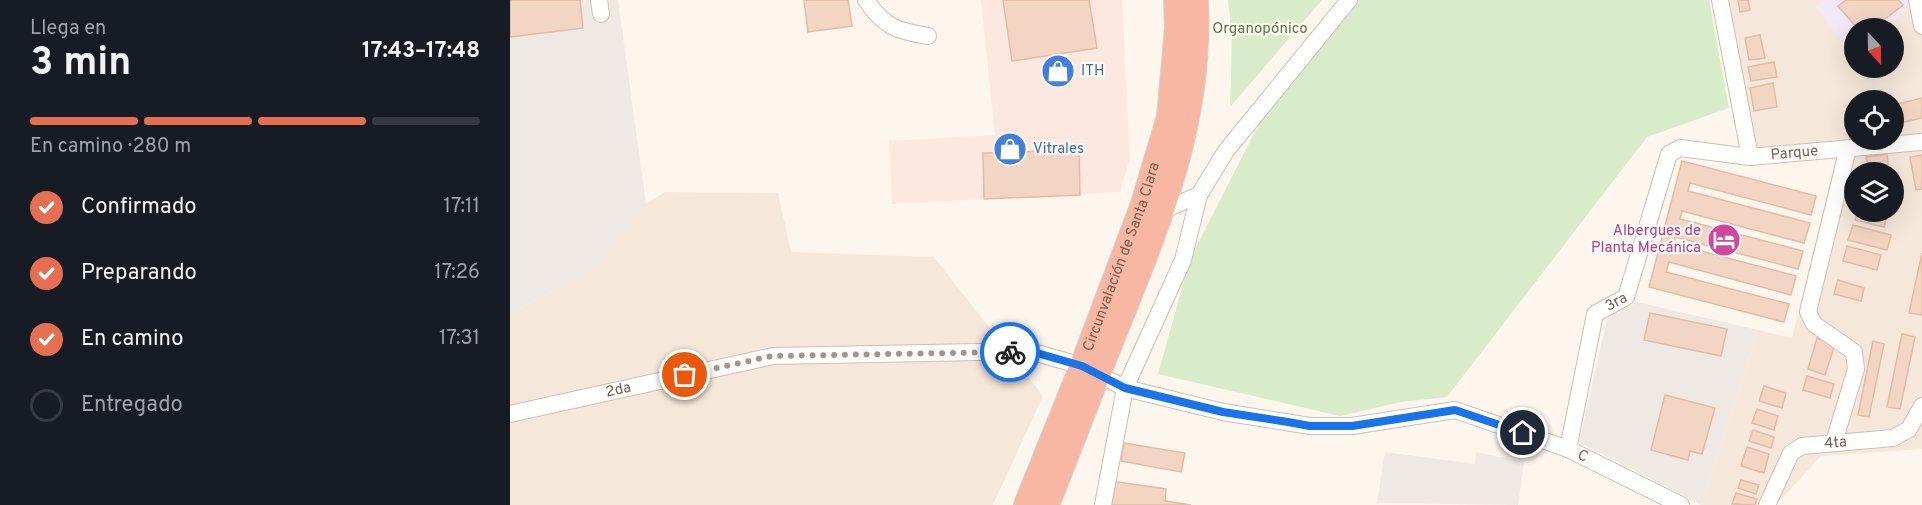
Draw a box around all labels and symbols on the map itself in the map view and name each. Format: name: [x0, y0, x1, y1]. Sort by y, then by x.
north arrow: [1844, 18, 1904, 78]
park label: Organopónico: [1212, 20, 1308, 39]
shop icon: ITH: [1040, 53, 1076, 89]
place label: ITH: [1081, 62, 1104, 81]
shop icon: Vitrales: [992, 131, 1028, 167]
place label: Vitrales: [1033, 140, 1084, 159]
street label: Parque: [1770, 142, 1819, 165]
street label: Circunvalación de Santa Clara: [1079, 160, 1164, 354]
place label: Albergues de Planta Mecánica: [1591, 222, 1701, 258]
hotel icon: Albergues de Planta Mecánica: [1706, 222, 1742, 258]
street label: 3ra: [1602, 289, 1631, 316]
courier: [980, 322, 1040, 382]
pin: [659, 349, 710, 400]
street label: 2da: [604, 378, 633, 402]
pin: [1497, 407, 1548, 458]
street label: 4ta: [1823, 433, 1848, 454]
street label: C: [1574, 446, 1591, 467]

